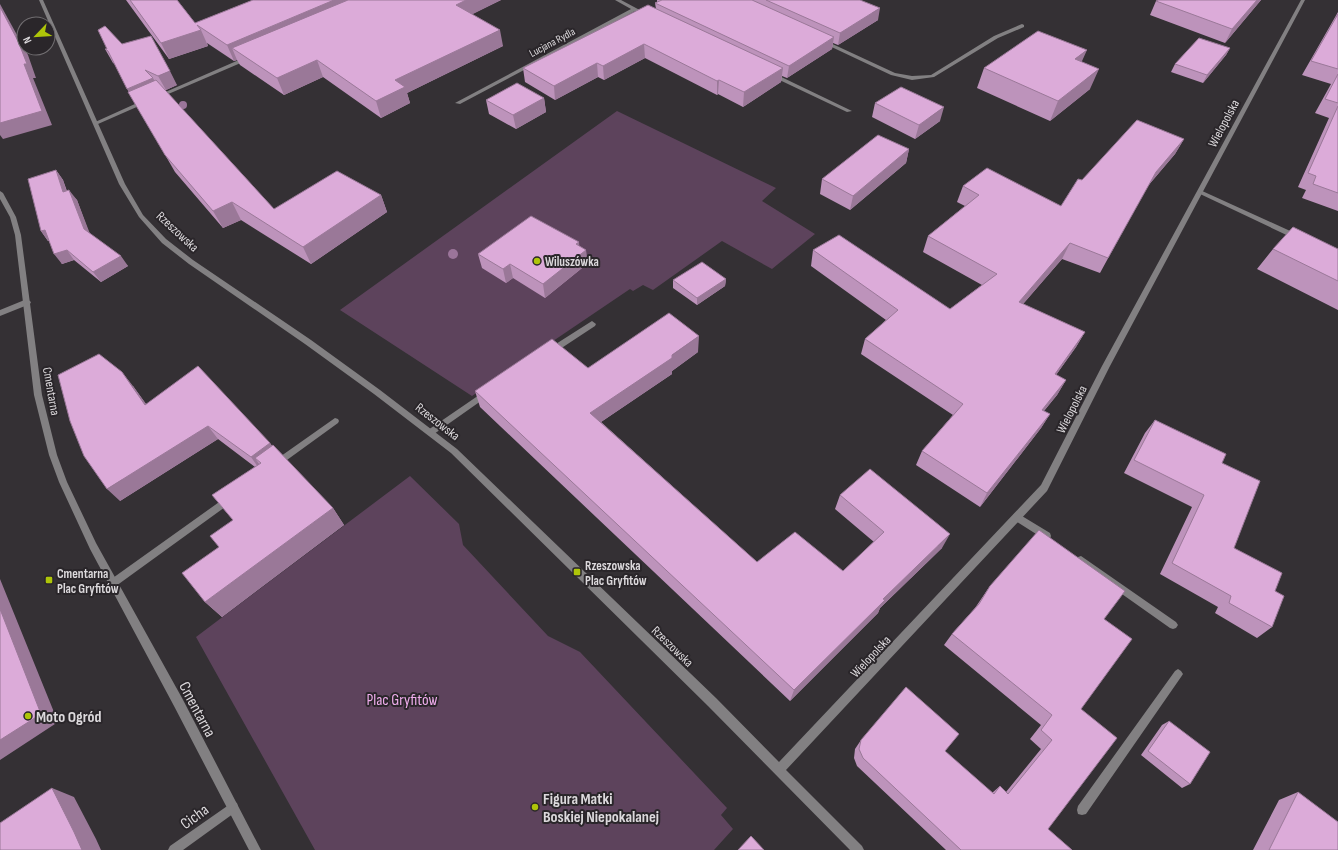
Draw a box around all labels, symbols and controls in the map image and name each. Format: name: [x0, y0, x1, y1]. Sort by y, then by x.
north arrow: [16, 16, 56, 56]
street label: Lucjana Rydla: [527, 25, 577, 60]
text: N: [20, 34, 35, 45]
street label: Wielopolska: [1205, 97, 1243, 150]
street label: Rzeszowska: [153, 208, 202, 255]
place label: Wiluszówka: [545, 254, 599, 270]
marker: Wiluszówka: [532, 256, 542, 266]
street label: Cmentarna: [39, 366, 63, 417]
street label: Wielopolska: [1053, 383, 1091, 436]
street label: Rzeszowska: [412, 399, 463, 444]
place label: Rzeszowska Plac Gryfitów: [585, 558, 647, 589]
place label: Cmentarna Plac Gryfitów: [57, 566, 119, 597]
marker: Rzeszowska Plac Gryfitów: [572, 567, 582, 577]
marker: Cmentarna Plac Gryfitów: [44, 575, 54, 585]
street label: Rzeszowska: [648, 623, 697, 671]
street label: Wielopolska: [847, 632, 894, 681]
street label: Cmentarna: [174, 679, 219, 741]
park label: Plac Gryfitów: [366, 691, 438, 710]
place label: Moto Ogród: [36, 708, 102, 727]
marker: Moto Ogród: [23, 711, 33, 721]
place label: Figura Matki Boskiej Niepokalanej: [543, 790, 659, 827]
street label: Cicha: [177, 801, 213, 834]
marker: Figura Matki Boskiej Niepokalanej: [530, 802, 540, 812]

